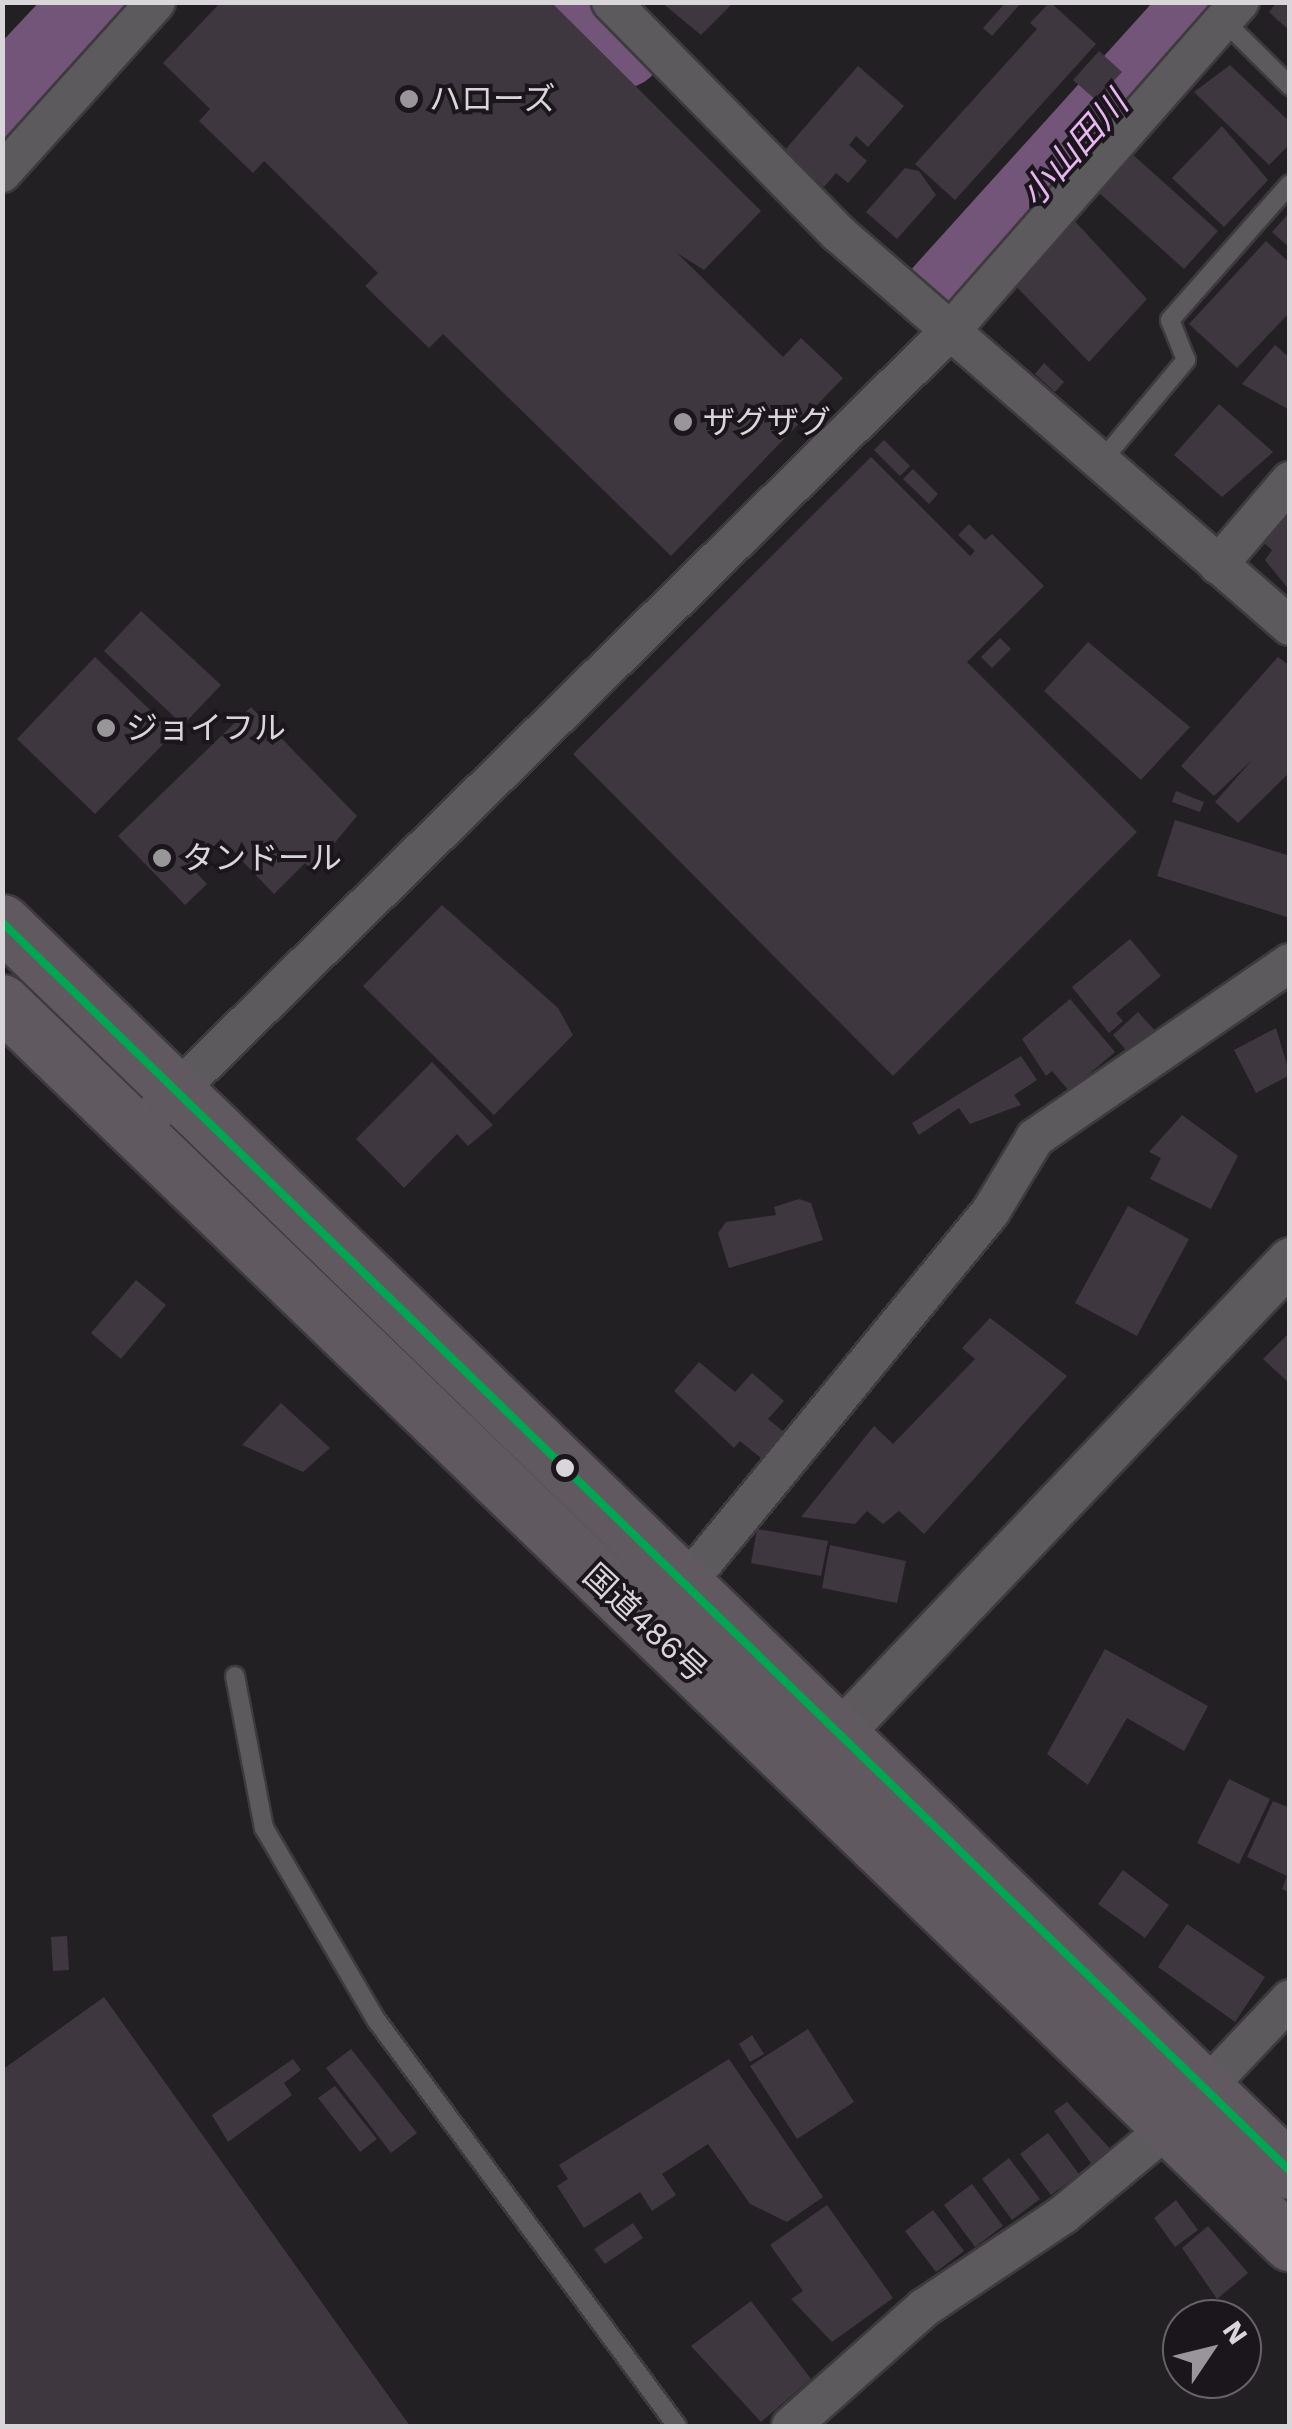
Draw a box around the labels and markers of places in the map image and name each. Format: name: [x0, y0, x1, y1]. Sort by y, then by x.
place label: ハローズ: [429, 80, 557, 118]
marker: ハローズ: [398, 88, 420, 110]
place label: ザグザグ: [703, 403, 831, 441]
marker: ザグザグ: [672, 411, 694, 433]
place label: ジョイフル: [126, 709, 286, 747]
marker: ジョイフル: [95, 717, 117, 739]
place label: タンドール: [182, 839, 342, 877]
marker: タンドール: [151, 847, 173, 869]
unlabelled marker: [555, 1458, 575, 1478]

